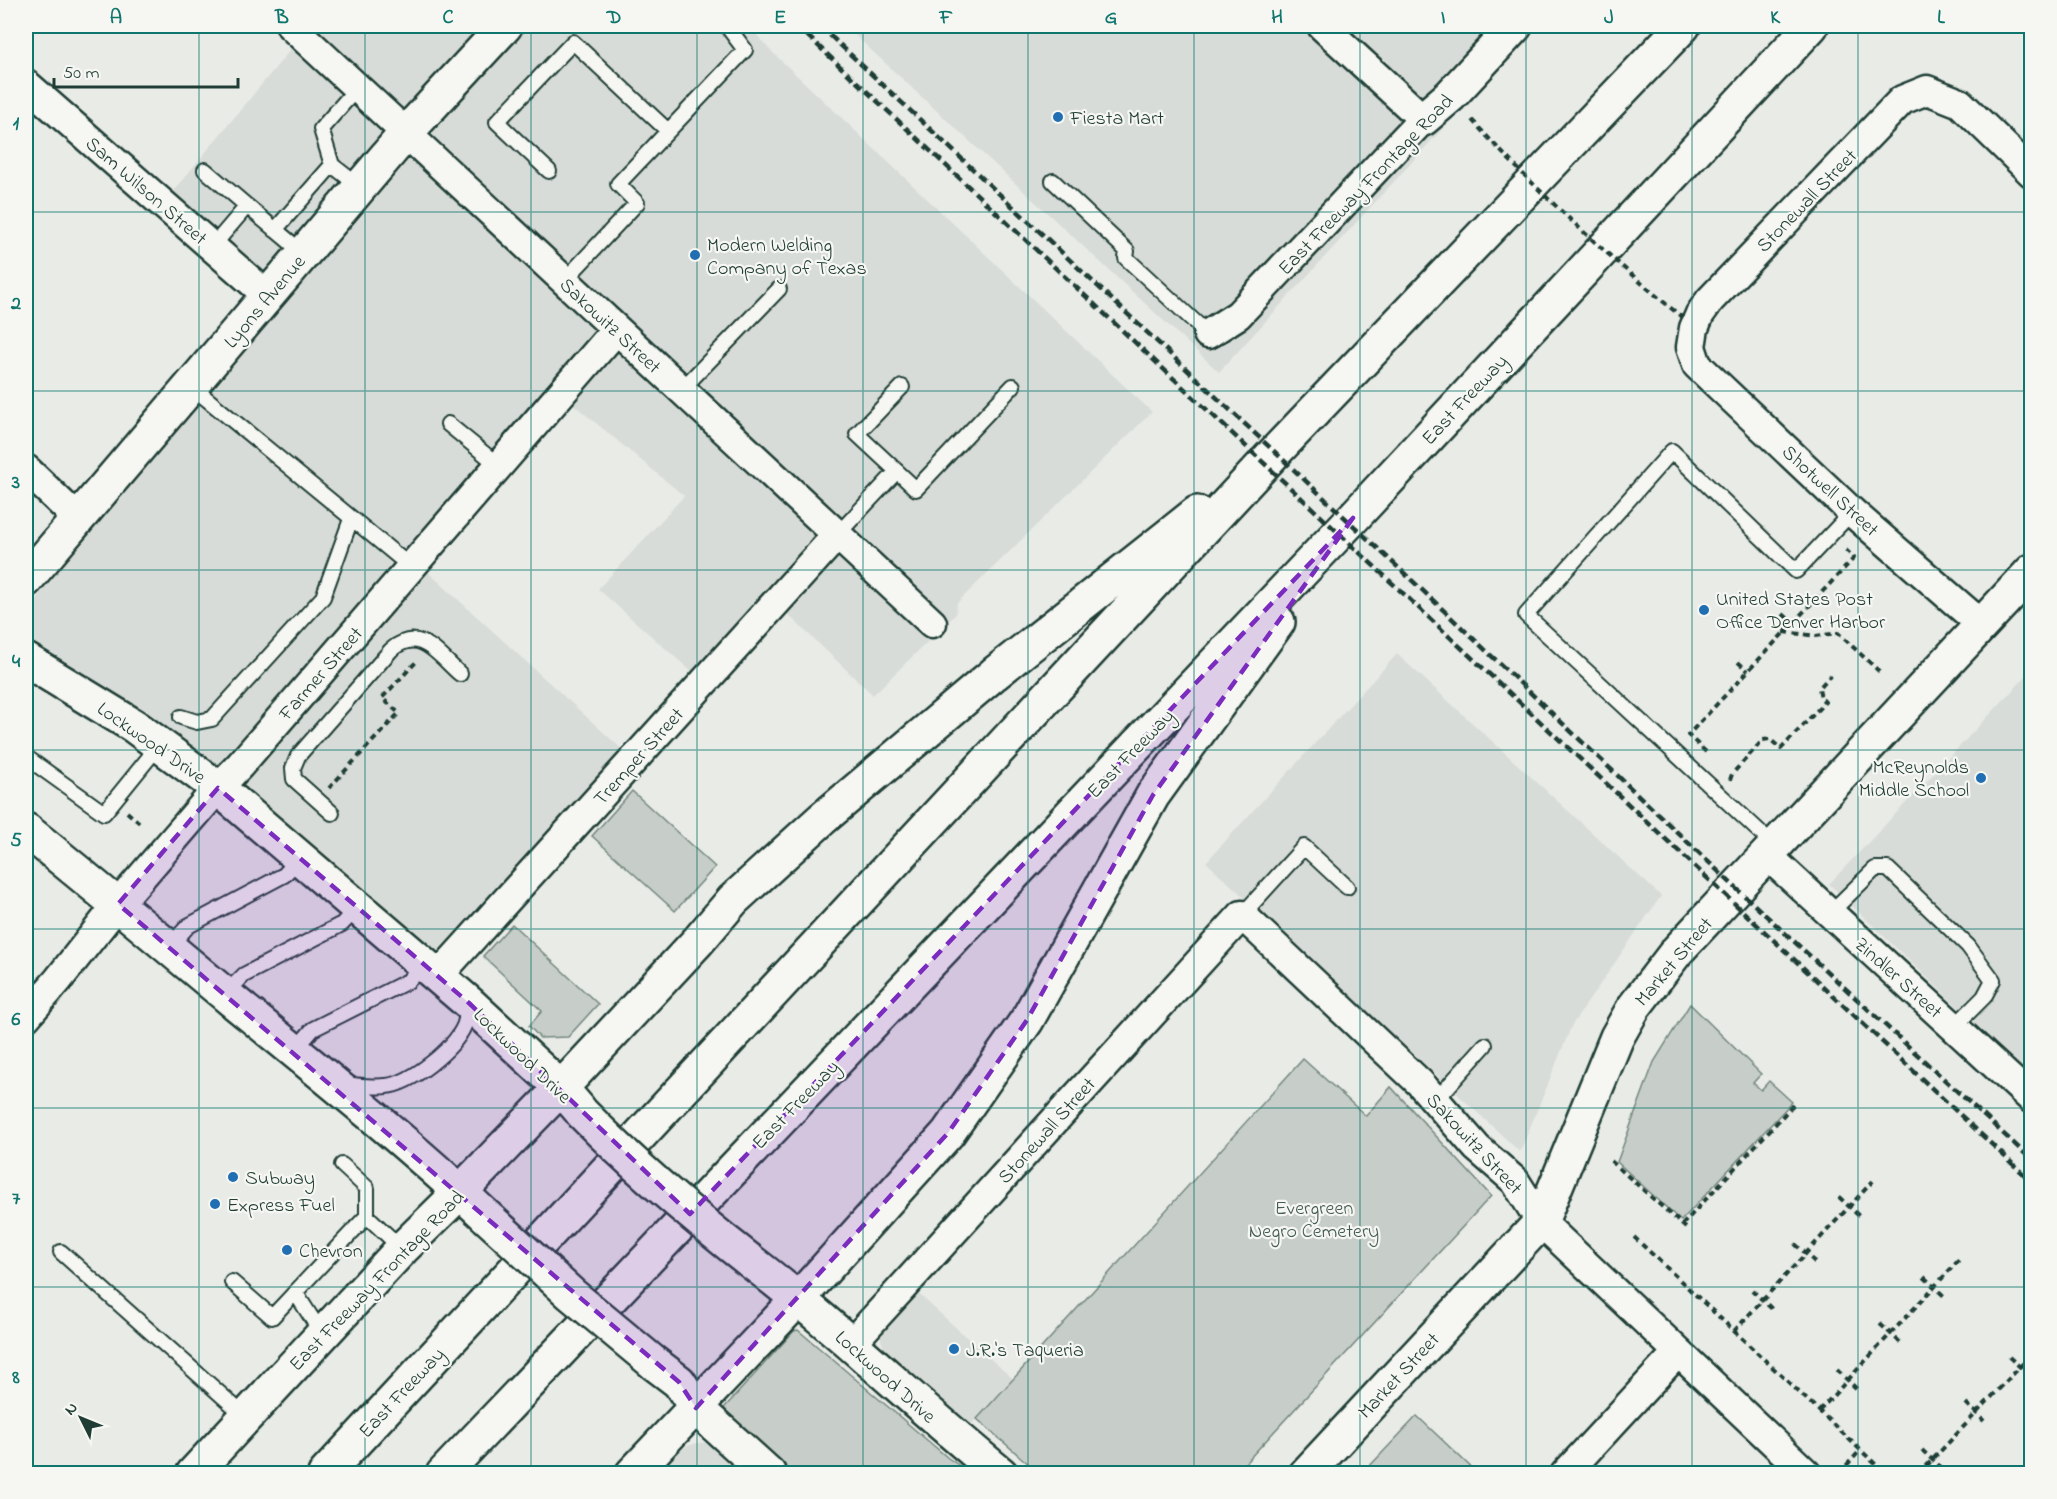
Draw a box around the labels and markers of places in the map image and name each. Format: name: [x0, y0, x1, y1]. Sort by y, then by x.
place label: Fiesta Mart: [1069, 105, 1164, 134]
marker: Fiesta Mart: [1051, 110, 1065, 124]
place label: Modern Welding Company of Texas: [707, 232, 867, 284]
marker: Modern Welding Company of Texas: [688, 248, 702, 262]
place label: United States Post Office Denver Harbor: [1716, 586, 1886, 638]
marker: United States Post Office Denver Harbor: [1697, 603, 1711, 617]
place label: McReynolds Middle School: [1859, 754, 1969, 806]
marker: McReynolds Middle School: [1974, 771, 1988, 785]
place label: Subway: [245, 1165, 315, 1194]
marker: Subway: [226, 1170, 240, 1184]
place label: Express Fuel: [227, 1192, 335, 1221]
marker: Express Fuel: [208, 1197, 222, 1211]
place label: Chevron: [299, 1238, 363, 1267]
marker: Chevron: [280, 1243, 294, 1257]
place label: J.R.'s Taqueria: [966, 1337, 1084, 1366]
marker: J.R.'s Taqueria: [947, 1342, 961, 1356]

